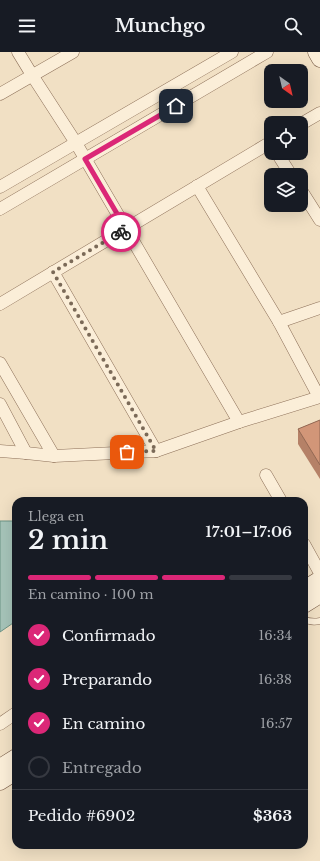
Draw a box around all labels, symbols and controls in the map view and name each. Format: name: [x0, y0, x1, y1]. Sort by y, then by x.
icon: menu: [16, 15, 38, 37]
text: Munchgo: [115, 15, 205, 37]
icon: search: [282, 15, 304, 37]
north arrow: [264, 64, 308, 108]
map controls: [264, 64, 308, 212]
pin: [159, 89, 193, 123]
icon: home: [165, 95, 187, 117]
button: locate: [264, 116, 308, 160]
button: layers: [264, 168, 308, 212]
courier: [101, 212, 141, 252]
icon: bike: [110, 221, 132, 243]
pin: [110, 435, 144, 469]
icon: bag: [116, 441, 138, 463]
text: Llega en: [28, 508, 84, 525]
text: 17:01–17:06: [205, 522, 292, 541]
text: 2 min: [28, 524, 108, 556]
text: En camino · 100 m: [28, 586, 153, 603]
icon: check: [28, 624, 50, 646]
text: Confirmado: [62, 626, 155, 645]
text: 16:34: [259, 627, 292, 644]
icon: check: [28, 668, 50, 690]
text: Preparando: [62, 670, 152, 689]
text: 16:38: [258, 671, 292, 688]
icon: check: [28, 712, 50, 734]
text: En camino: [62, 714, 145, 733]
text: 16:57: [260, 715, 292, 732]
text: Entregado: [62, 758, 142, 777]
text: Pedido #6902: [28, 806, 135, 825]
text: $363: [253, 806, 292, 825]

